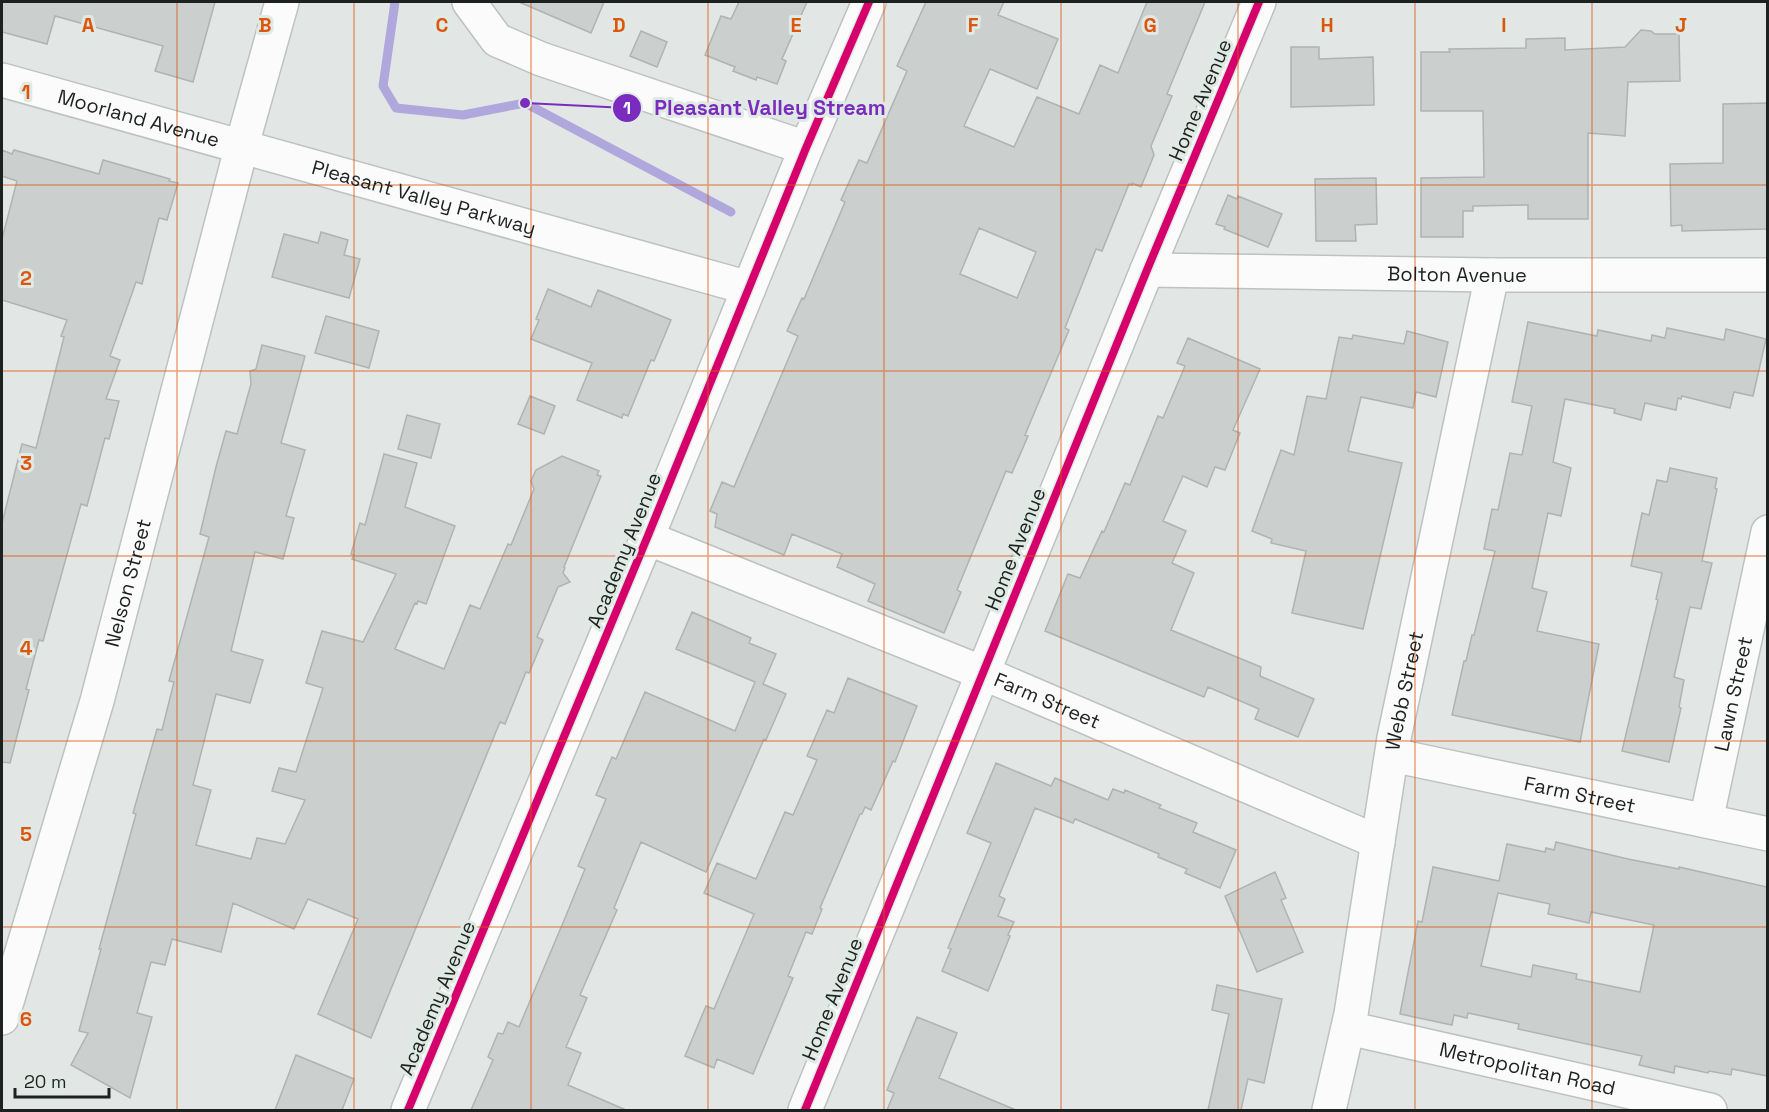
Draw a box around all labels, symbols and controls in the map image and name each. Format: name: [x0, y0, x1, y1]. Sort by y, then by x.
text: A: [82, 12, 95, 38]
text: B: [258, 12, 272, 38]
text: C: [436, 12, 449, 38]
text: D: [612, 12, 626, 38]
text: E: [790, 12, 802, 38]
text: F: [968, 12, 979, 38]
text: G: [1143, 12, 1157, 38]
text: H: [1320, 12, 1334, 38]
text: I: [1501, 12, 1507, 38]
text: J: [1675, 12, 1687, 38]
street label: Home Avenue: [1163, 35, 1237, 165]
text: 1: [21, 79, 31, 105]
street label: Moorland Avenue: [55, 83, 223, 153]
callout: Pleasant Valley Stream: [612, 89, 898, 128]
text: Pleasant Valley Stream: [654, 94, 886, 121]
text: 1: [623, 96, 631, 119]
street label: Pleasant Valley Parkway: [309, 154, 539, 241]
street label: Bolton Avenue: [1387, 260, 1527, 288]
text: 2: [20, 265, 32, 291]
text: 3: [20, 450, 32, 476]
street label: Academy Avenue: [581, 468, 667, 632]
street label: Home Avenue: [979, 484, 1051, 614]
street label: Nelson Street: [99, 516, 157, 650]
street label: Webb Street: [1379, 629, 1429, 752]
street label: Lawn Street: [1708, 634, 1758, 754]
text: 4: [20, 635, 33, 661]
street label: Farm Street: [990, 666, 1104, 735]
street label: Farm Street: [1522, 770, 1638, 819]
text: 5: [20, 821, 32, 847]
street label: Academy Avenue: [393, 917, 481, 1079]
street label: Home Avenue: [796, 934, 868, 1064]
text: 6: [20, 1006, 32, 1032]
street label: Metropolitan Road: [1437, 1036, 1618, 1101]
scale bar: [15, 1061, 110, 1099]
text: 20 m: [24, 1070, 67, 1093]

